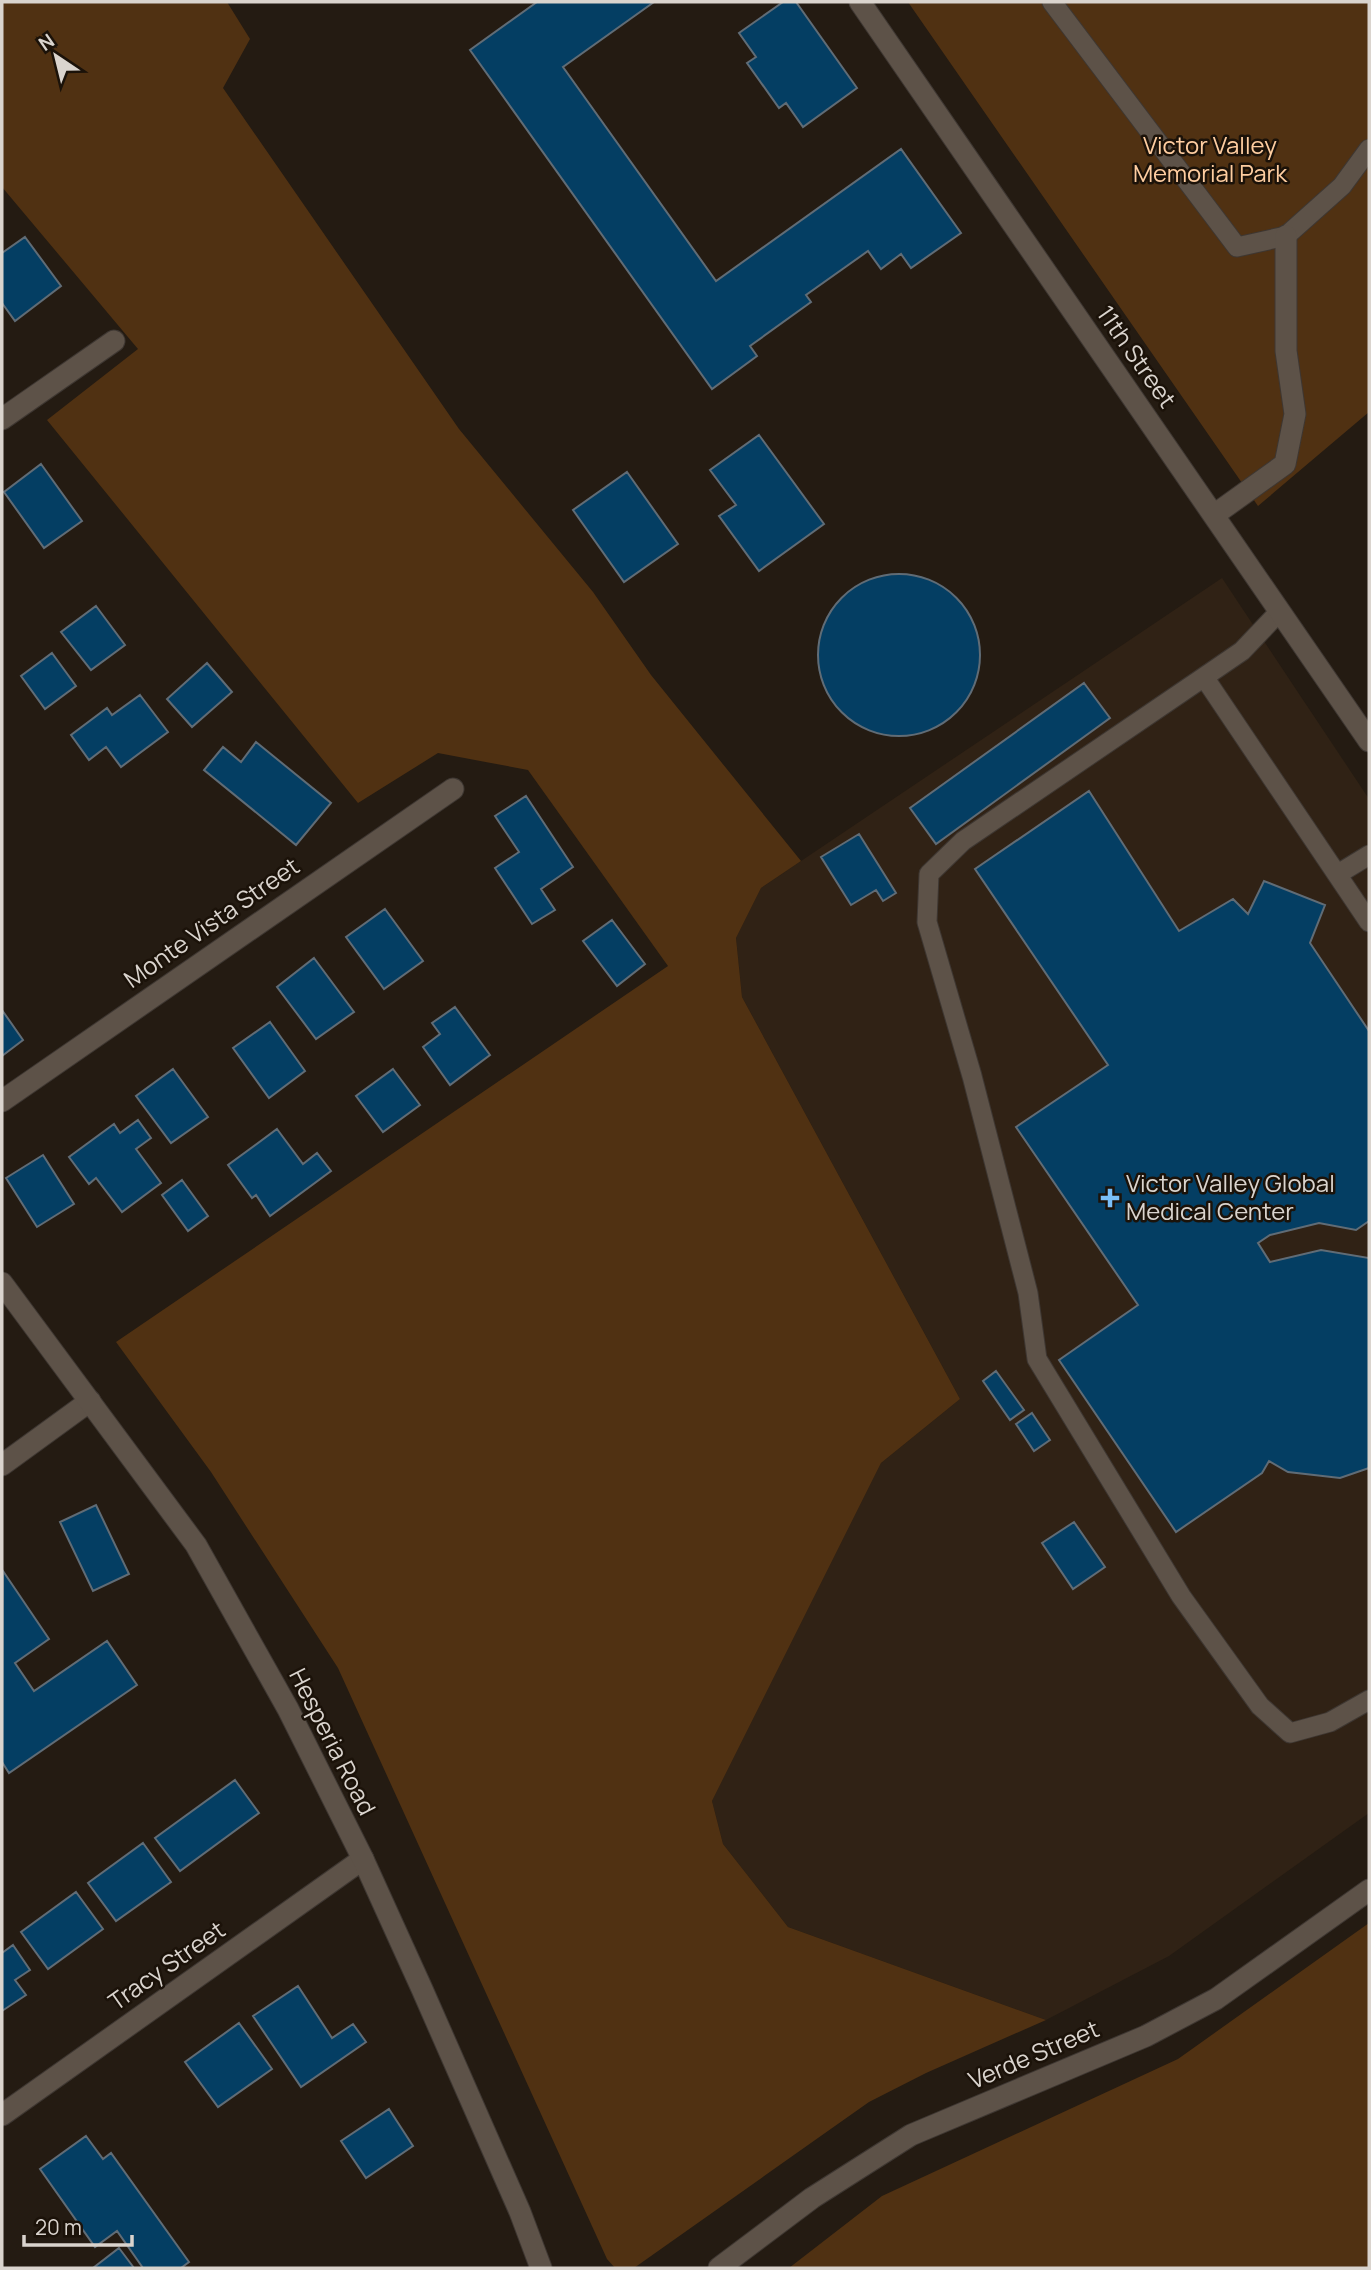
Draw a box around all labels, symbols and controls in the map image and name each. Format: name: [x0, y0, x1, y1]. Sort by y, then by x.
north arrow: [21, 21, 91, 91]
text: N: [33, 28, 59, 57]
park label: Victor Valley Memorial Park: [1133, 128, 1288, 189]
street label: 11th Street: [1090, 298, 1185, 414]
street label: Monte Vista Street: [117, 849, 305, 995]
place label: Victor Valley Global Medical Center: [1126, 1166, 1335, 1227]
marker: Victor Valley Global Medical Center: [1100, 1188, 1120, 1208]
street label: Hesperia Road: [282, 1662, 384, 1820]
street label: Tracy Street: [101, 1912, 231, 2017]
street label: Verde Street: [963, 2011, 1104, 2096]
scale bar: [24, 2204, 133, 2248]
text: 20 m: [35, 2213, 82, 2241]

